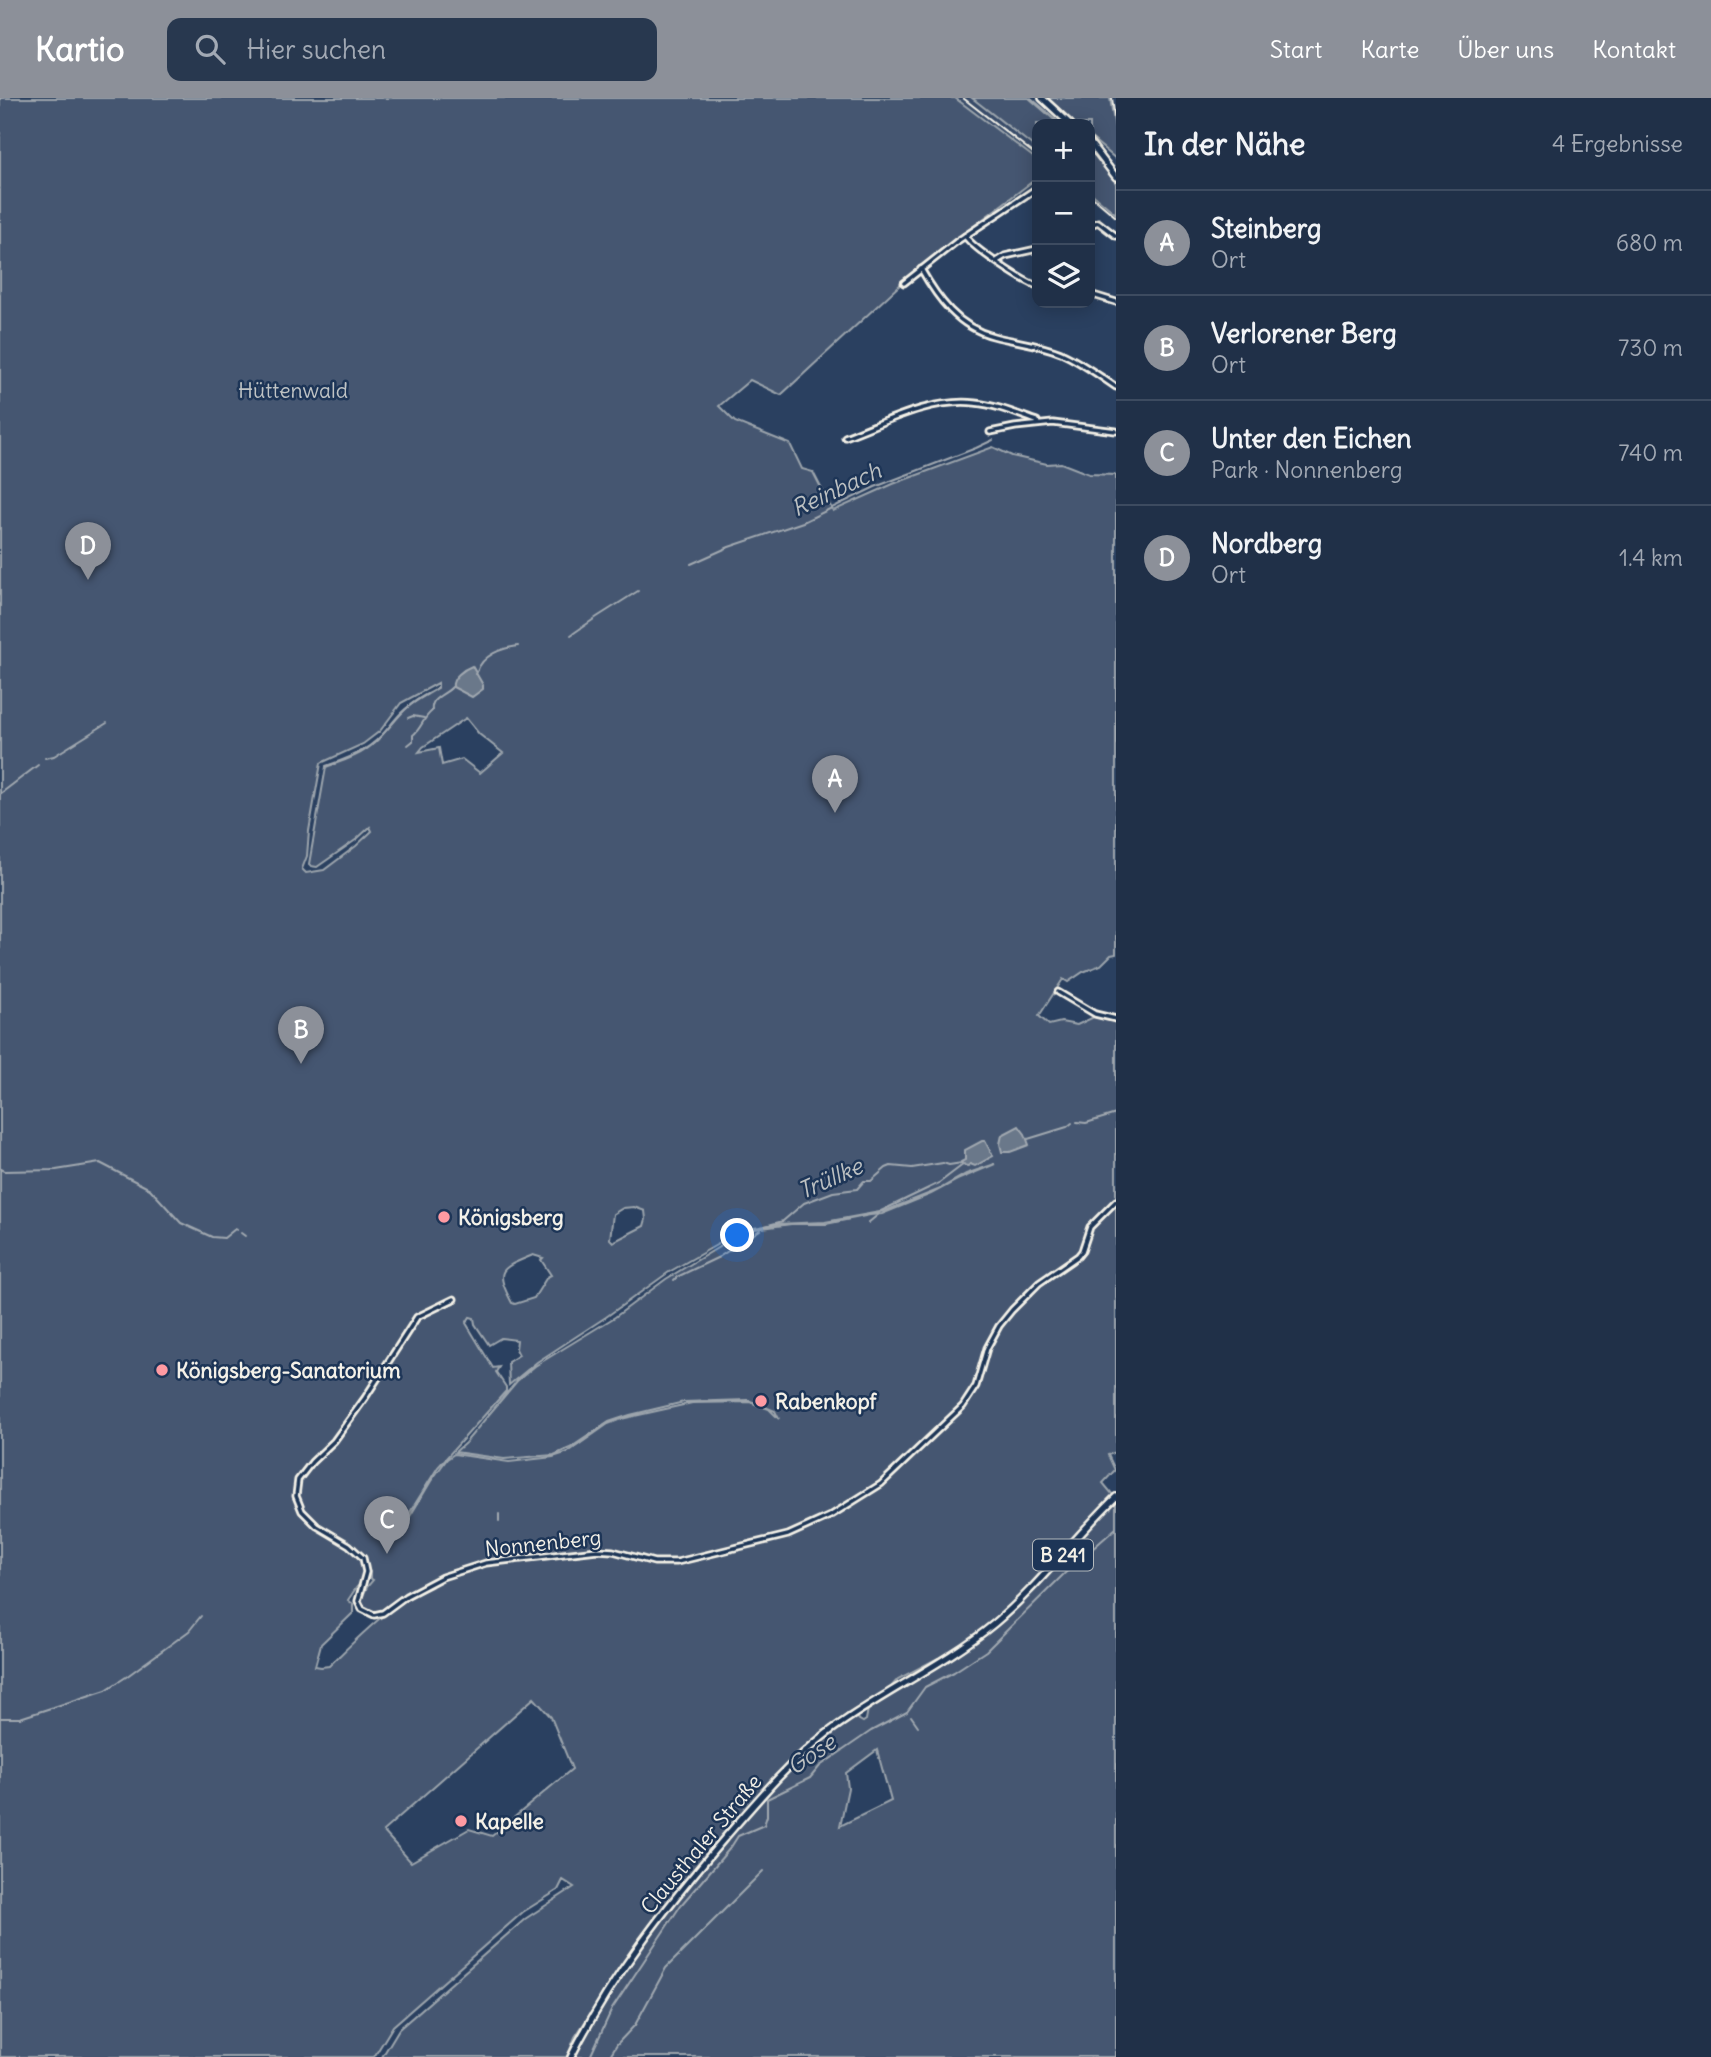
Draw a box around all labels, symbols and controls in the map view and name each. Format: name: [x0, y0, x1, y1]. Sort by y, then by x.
search box: [167, 18, 657, 81]
text: Kartio: [35, 28, 125, 70]
icon: search: [191, 30, 229, 68]
text: Hier suchen: [247, 33, 386, 66]
text: Start: [1270, 34, 1322, 64]
text: Karte: [1360, 34, 1419, 64]
text: Über uns: [1457, 34, 1554, 64]
text: Kontakt: [1592, 34, 1676, 64]
map controls: [1032, 119, 1095, 308]
button: +: [1032, 119, 1095, 182]
text: In der Nähe: [1144, 125, 1306, 163]
text: 4 Ergebnisse: [1552, 129, 1683, 158]
button: −: [1032, 182, 1095, 245]
text: Steinberg: [1211, 212, 1322, 245]
text: A: [1160, 228, 1174, 257]
text: 680 m: [1616, 228, 1683, 257]
button: layers: [1032, 245, 1095, 308]
text: Ort: [1211, 245, 1246, 274]
text: Verlorener Berg: [1211, 317, 1397, 350]
text: B: [1159, 333, 1175, 362]
text: 730 m: [1618, 333, 1683, 362]
text: Ort: [1211, 350, 1246, 379]
park label: Hüttenwald: [238, 377, 348, 404]
text: Unter den Eichen: [1211, 422, 1411, 455]
text: C: [1159, 438, 1175, 467]
text: 740 m: [1618, 438, 1683, 467]
water label: Reinbach: [787, 455, 886, 522]
text: Park · Nonnenberg: [1211, 455, 1403, 484]
pin: D: [65, 522, 111, 580]
text: Nordberg: [1211, 527, 1322, 560]
text: D: [1159, 543, 1175, 572]
text: 1.4 km: [1619, 543, 1683, 572]
text: Ort: [1211, 560, 1246, 589]
pin: A: [812, 755, 858, 813]
pin: B: [278, 1006, 324, 1064]
water label: Trüllke: [793, 1150, 868, 1205]
place label: Königsberg: [458, 1204, 564, 1231]
marker: Königsberg: [436, 1209, 452, 1225]
your location: [720, 1218, 754, 1252]
place label: Königsberg-Sanatorium: [176, 1357, 401, 1384]
marker: Königsberg-Sanatorium: [154, 1362, 170, 1378]
place label: Rabenkopf: [775, 1388, 878, 1415]
marker: Rabenkopf: [753, 1393, 769, 1409]
pin: C: [364, 1496, 410, 1554]
street label: Nonnenberg: [483, 1523, 603, 1563]
road number: B 241: [1033, 1540, 1093, 1570]
water label: Gose: [781, 1726, 842, 1781]
street label: Clausthaler Straße: [635, 1768, 767, 1920]
place label: Kapelle: [475, 1808, 544, 1835]
marker: Kapelle: [453, 1813, 469, 1829]

